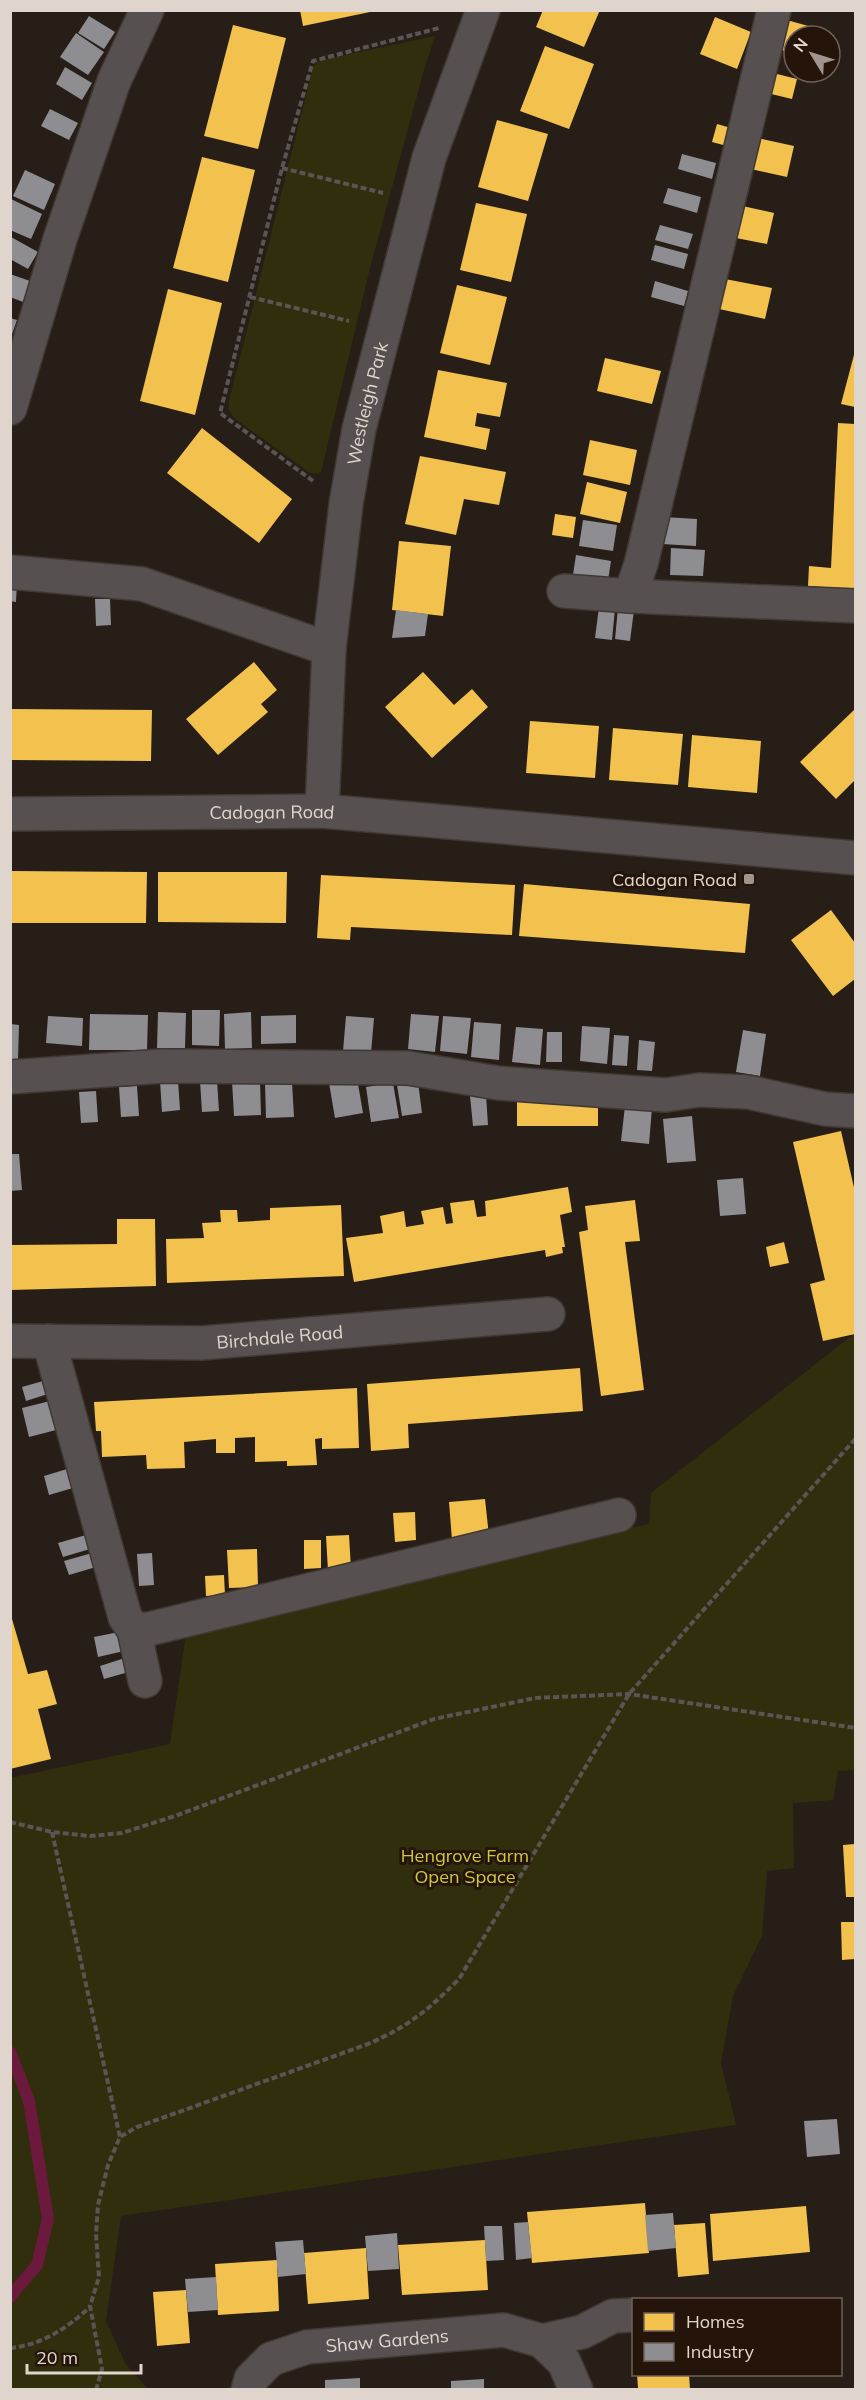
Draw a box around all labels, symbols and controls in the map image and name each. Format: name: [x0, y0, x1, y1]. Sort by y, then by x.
north arrow: [782, 24, 842, 84]
text: N: [789, 34, 812, 56]
street label: Westleigh Park: [341, 338, 393, 467]
street label: Cadogan Road: [209, 799, 335, 824]
place label: Cadogan Road: [612, 868, 737, 891]
marker: Cadogan Road: [742, 872, 756, 886]
street label: Birchdale Road: [215, 1320, 344, 1353]
park label: Hengrove Farm Open Space: [401, 1844, 529, 1888]
legend: [632, 2298, 842, 2376]
text: Homes: [686, 2310, 745, 2333]
street label: Shaw Gardens: [325, 2323, 450, 2357]
scale bar: [27, 2337, 141, 2375]
text: Industry: [686, 2340, 755, 2363]
text: 20 m: [36, 2346, 78, 2369]

